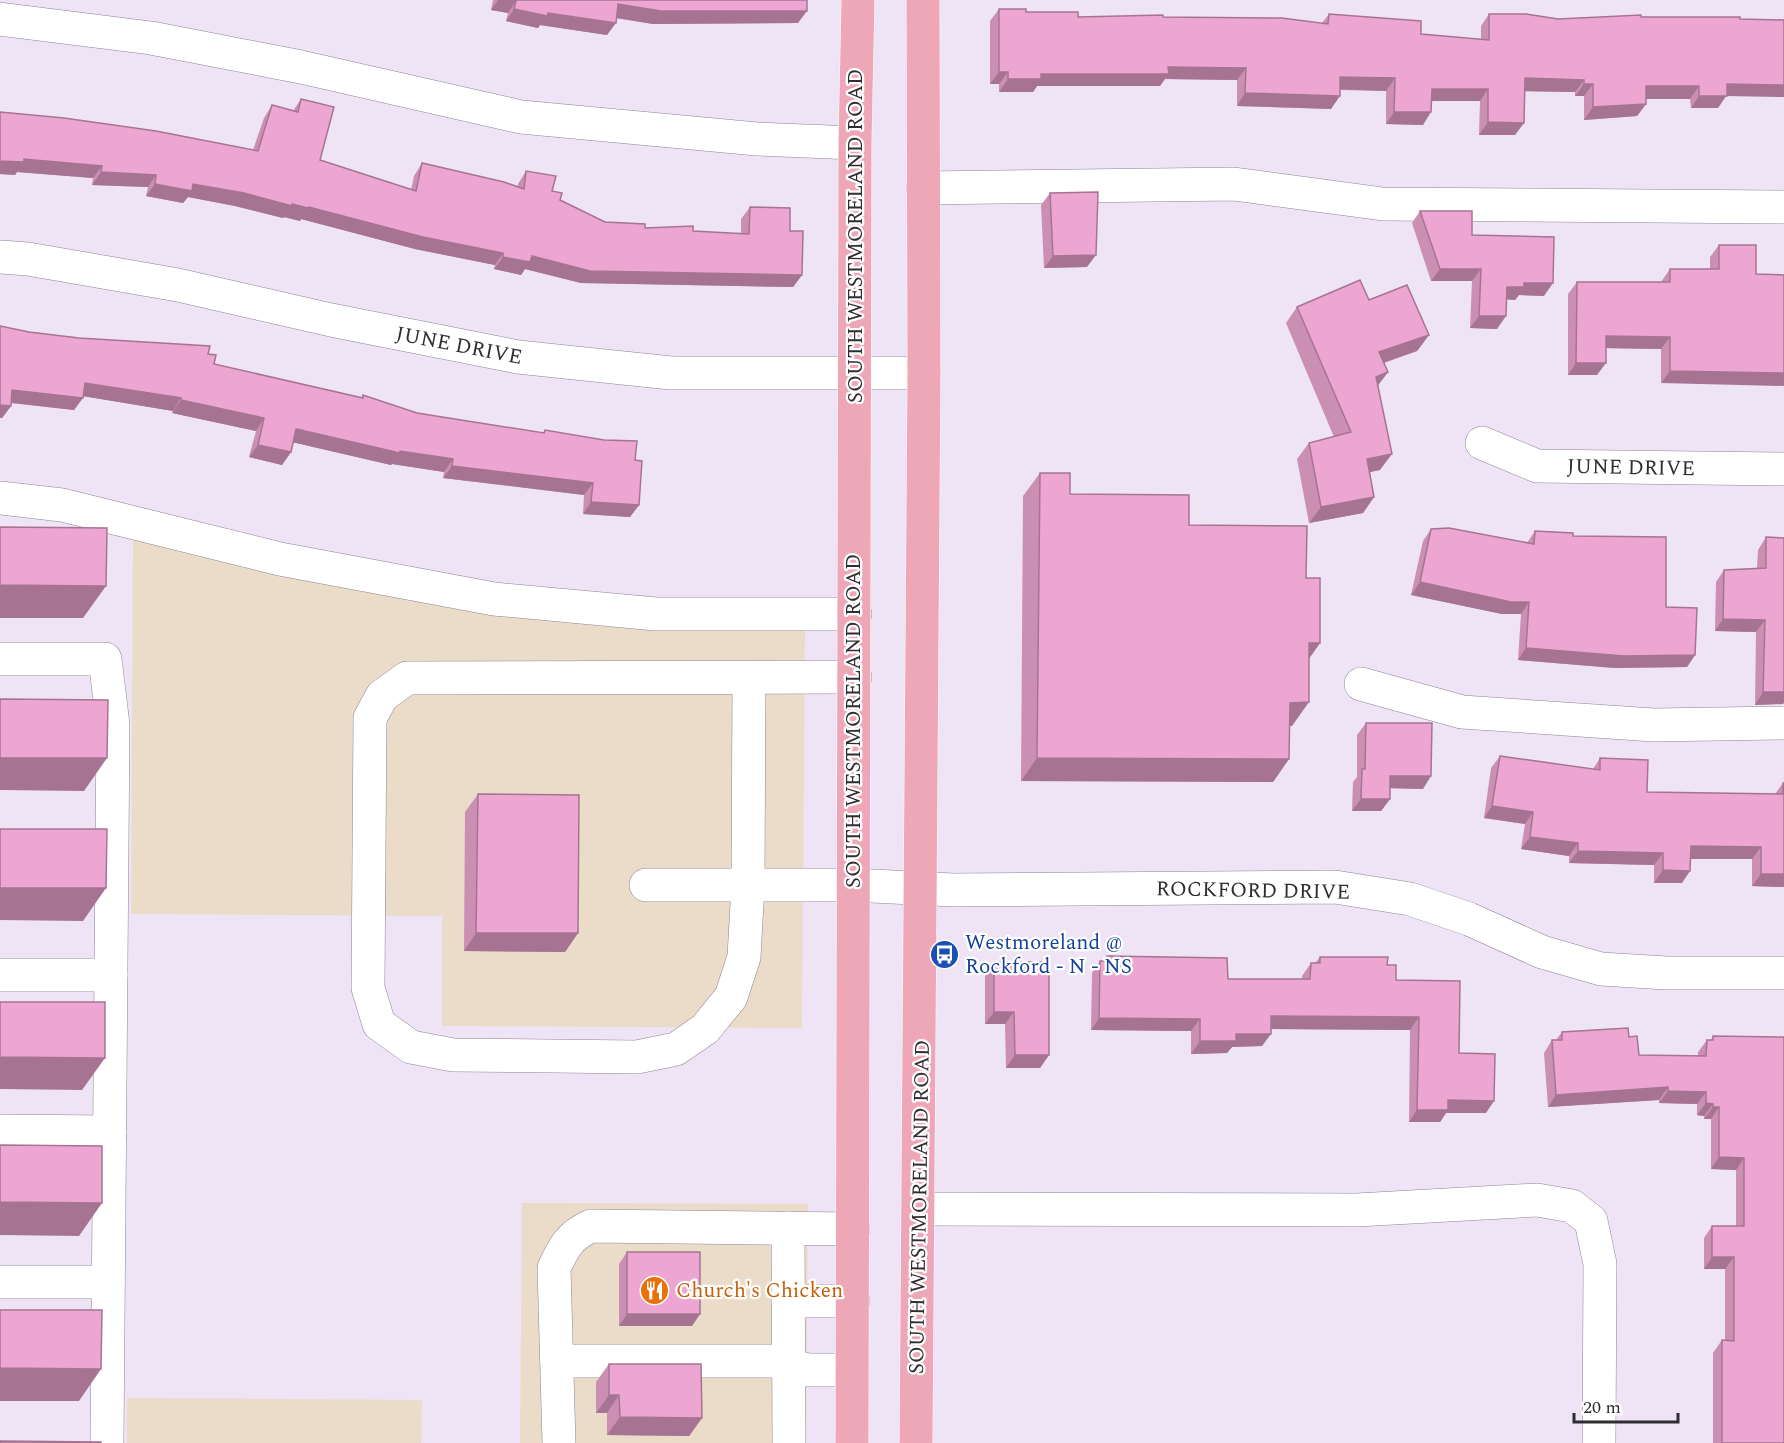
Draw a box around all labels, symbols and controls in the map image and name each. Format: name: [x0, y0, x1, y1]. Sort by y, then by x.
street label: SOUTH WESTMORELAND ROAD: [840, 69, 872, 403]
street label: JUNE DRIVE: [393, 318, 525, 374]
street label: JUNE DRIVE: [1567, 451, 1695, 485]
street label: SOUTH WESTMORELAND ROAD: [838, 554, 870, 888]
street label: ROCKFORD DRIVE: [1156, 873, 1350, 909]
place label: Westmoreland @ Rockford - N - NS: [965, 927, 1132, 983]
bus stop icon: Westmoreland @ Rockford - N - NS: [928, 938, 960, 970]
street label: SOUTH WESTMORELAND ROAD: [901, 1040, 939, 1374]
restaurant icon: Church's Chicken: [639, 1274, 671, 1306]
place label: Church's Chicken: [676, 1275, 843, 1307]
scale bar: [1574, 1386, 1678, 1424]
text: 20 m: [1583, 1394, 1621, 1421]

